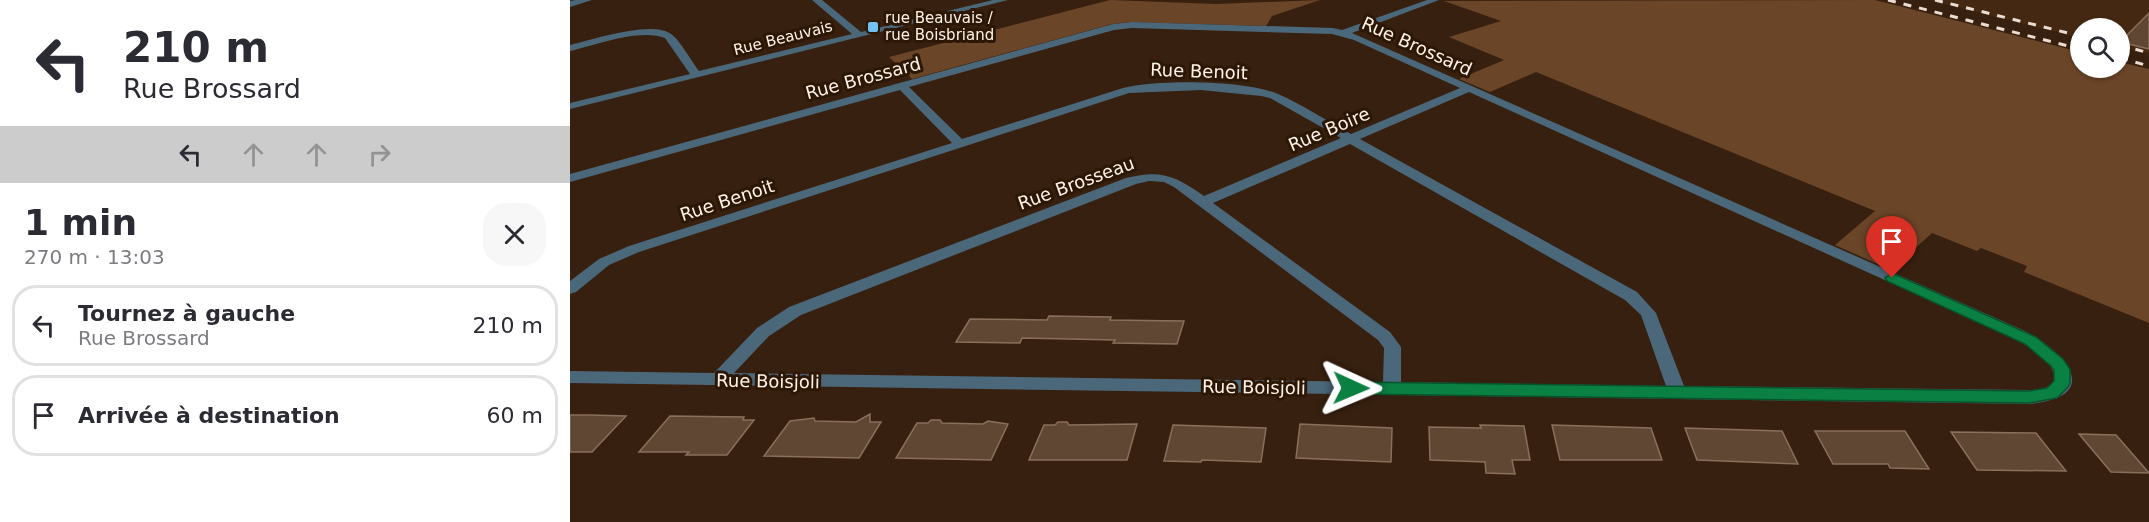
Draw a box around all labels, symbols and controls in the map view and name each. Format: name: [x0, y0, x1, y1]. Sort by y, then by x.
place label: rue Beauvais / rue Boisbriand: [885, 9, 994, 44]
street label: Rue Brossard: [1359, 12, 1475, 80]
street label: Rue Beauvais: [732, 17, 835, 59]
map controls: [2070, 18, 2130, 78]
button: search: [2070, 18, 2130, 78]
marker: rue Beauvais / rue Boisbriand: [866, 20, 880, 34]
text: 210 m: [123, 23, 269, 72]
icon: left: [24, 24, 102, 102]
street label: Rue Brossard: [803, 53, 923, 103]
street label: Rue Benoit: [1150, 59, 1248, 83]
text: Rue Brossard: [123, 73, 301, 104]
street label: Rue Boire: [1285, 102, 1373, 156]
icon: left: [174, 138, 207, 171]
icon: ahead: [237, 138, 270, 171]
icon: ahead: [300, 138, 333, 171]
icon: right: [363, 138, 396, 171]
street label: Rue Brosseau: [1015, 152, 1137, 214]
street label: Rue Benoit: [677, 175, 777, 225]
text: 1 min: [24, 202, 137, 243]
button: close: [483, 203, 546, 266]
pin: [1866, 216, 1917, 278]
icon: arrive: [1875, 225, 1908, 258]
text: 270 m · 13:03: [24, 245, 165, 269]
text: Tournez à gauche: [78, 301, 295, 326]
icon: left: [27, 309, 60, 342]
text: 210 m: [473, 313, 543, 338]
text: Rue Brossard: [78, 326, 210, 350]
position arrow: [1319, 356, 1383, 420]
street label: Rue Boisjoli: [716, 370, 820, 392]
street label: Rue Boisjoli: [1202, 376, 1306, 398]
icon: arrive: [27, 399, 60, 432]
text: Arrivée à destination: [78, 403, 340, 428]
text: 60 m: [487, 403, 543, 428]

